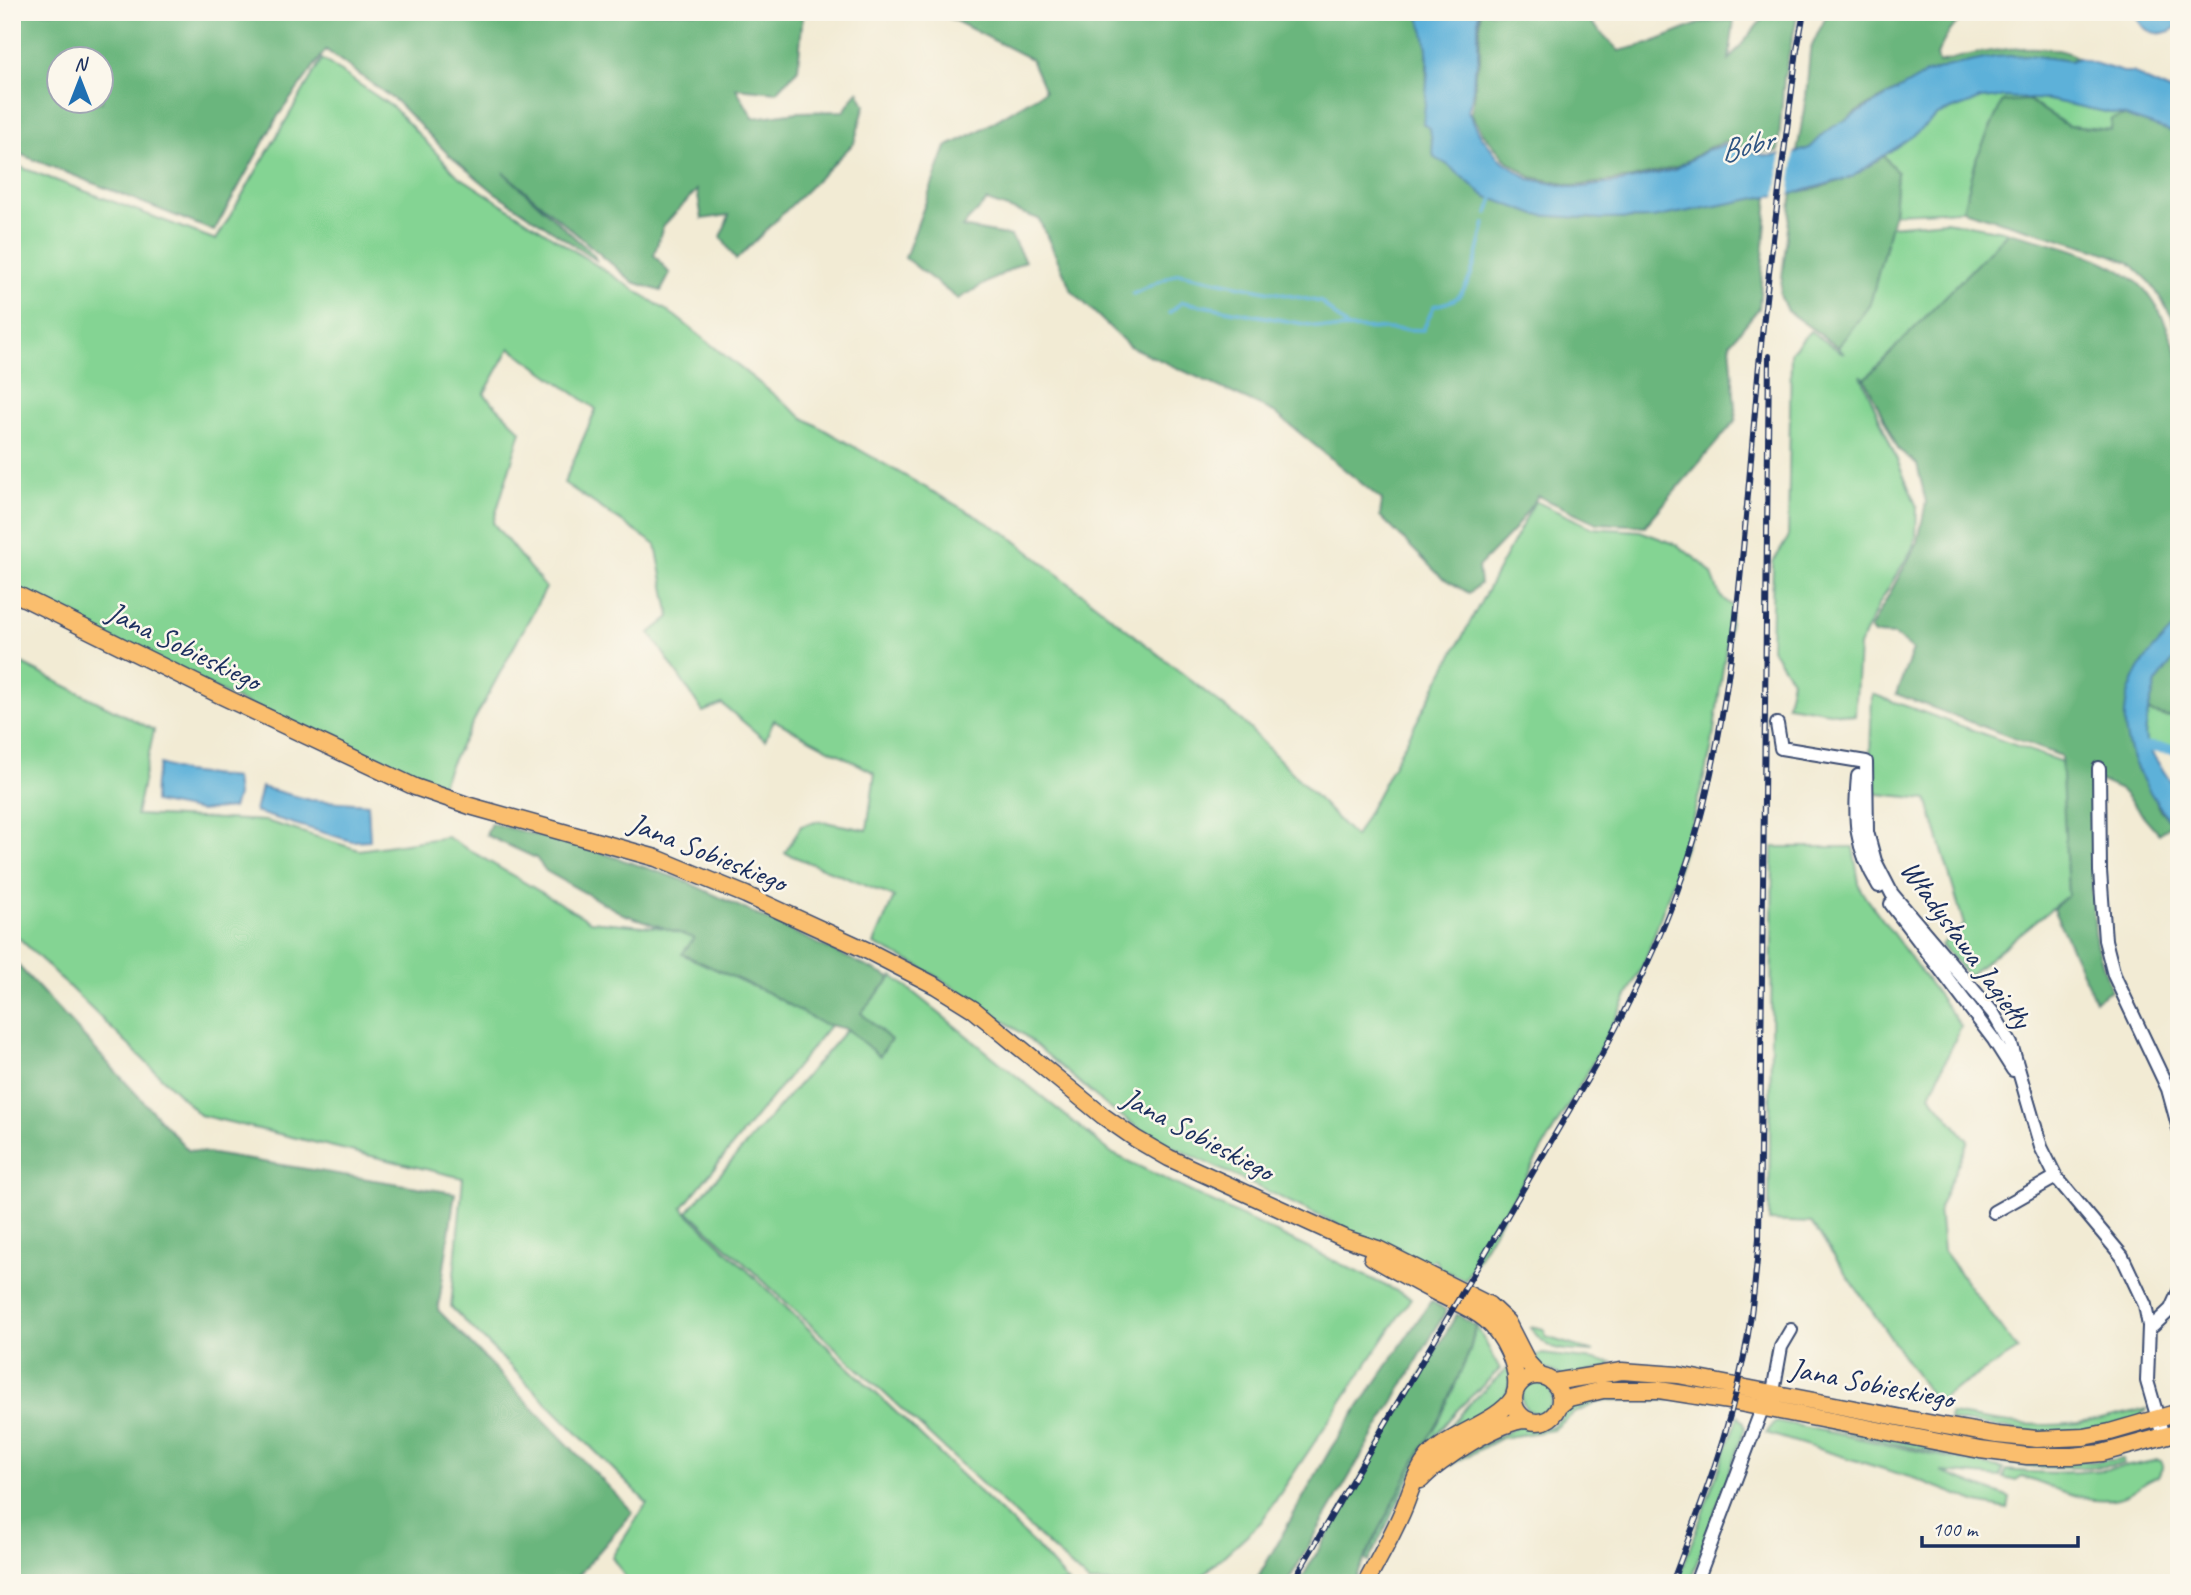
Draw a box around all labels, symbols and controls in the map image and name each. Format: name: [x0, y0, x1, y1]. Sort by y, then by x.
north arrow: [46, 46, 116, 116]
text: N: [74, 52, 89, 76]
water label: Bóbr: [1715, 118, 1781, 172]
street label: Jana Sobieskiego: [99, 592, 270, 701]
street label: Jana Sobieskiego: [622, 803, 795, 902]
street label: Władysława Jagiełły: [1892, 852, 2042, 1038]
street label: Jana Sobieskiego: [1114, 1077, 1283, 1191]
street label: Jana Sobieskiego: [1785, 1348, 1961, 1418]
scale bar: [1922, 1504, 2077, 1548]
text: 100 m: [1932, 1516, 1979, 1542]

